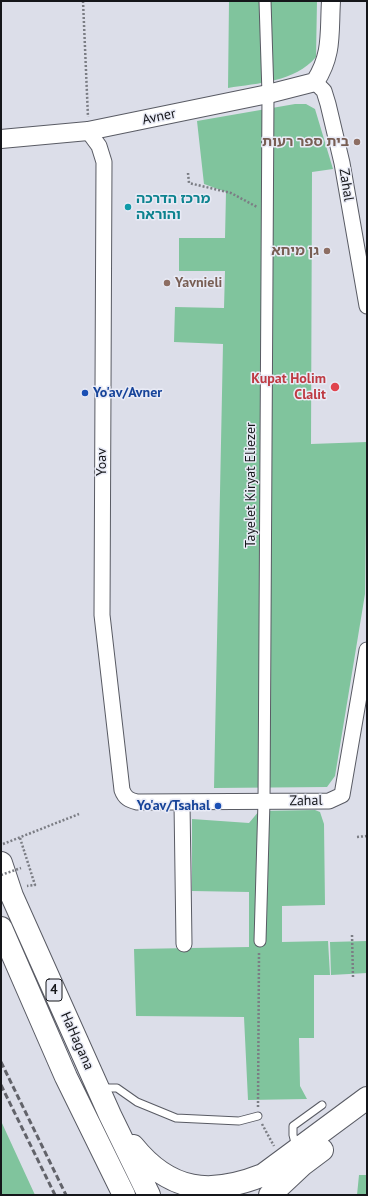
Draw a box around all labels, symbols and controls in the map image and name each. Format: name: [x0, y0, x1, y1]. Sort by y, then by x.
street label: Avner: [141, 105, 177, 129]
place label: בית ספר רעות: [262, 134, 349, 150]
marker: בית ספר רעות: [352, 137, 362, 147]
street label: Zahal: [335, 167, 357, 203]
place label: מרכז הדרכה והוראה: [136, 191, 210, 224]
marker: מרכז הדרכה והוראה: [123, 202, 133, 212]
place label: גן מיחא: [271, 243, 319, 259]
marker: גן מיחא: [322, 246, 332, 256]
place label: Yavnieli: [175, 275, 222, 291]
marker: Yavnieli: [162, 278, 172, 288]
place label: Kupat Holim Clalit: [251, 371, 326, 404]
marker: Kupat Holim Clalit: [329, 381, 341, 393]
place label: Yo'av/Avner: [93, 385, 162, 401]
marker: Yo'av/Avner: [80, 388, 90, 398]
street label: Tayelet Kiryat Eliezer: [243, 422, 259, 548]
street label: Yoav: [94, 448, 110, 476]
street label: Zahal: [289, 792, 323, 810]
place label: Yo'av/Tsahal: [137, 798, 210, 814]
marker: Yo'av/Tsahal: [213, 801, 223, 811]
road number: 4: [46, 979, 62, 1001]
street label: HaHagana: [57, 1009, 97, 1073]

